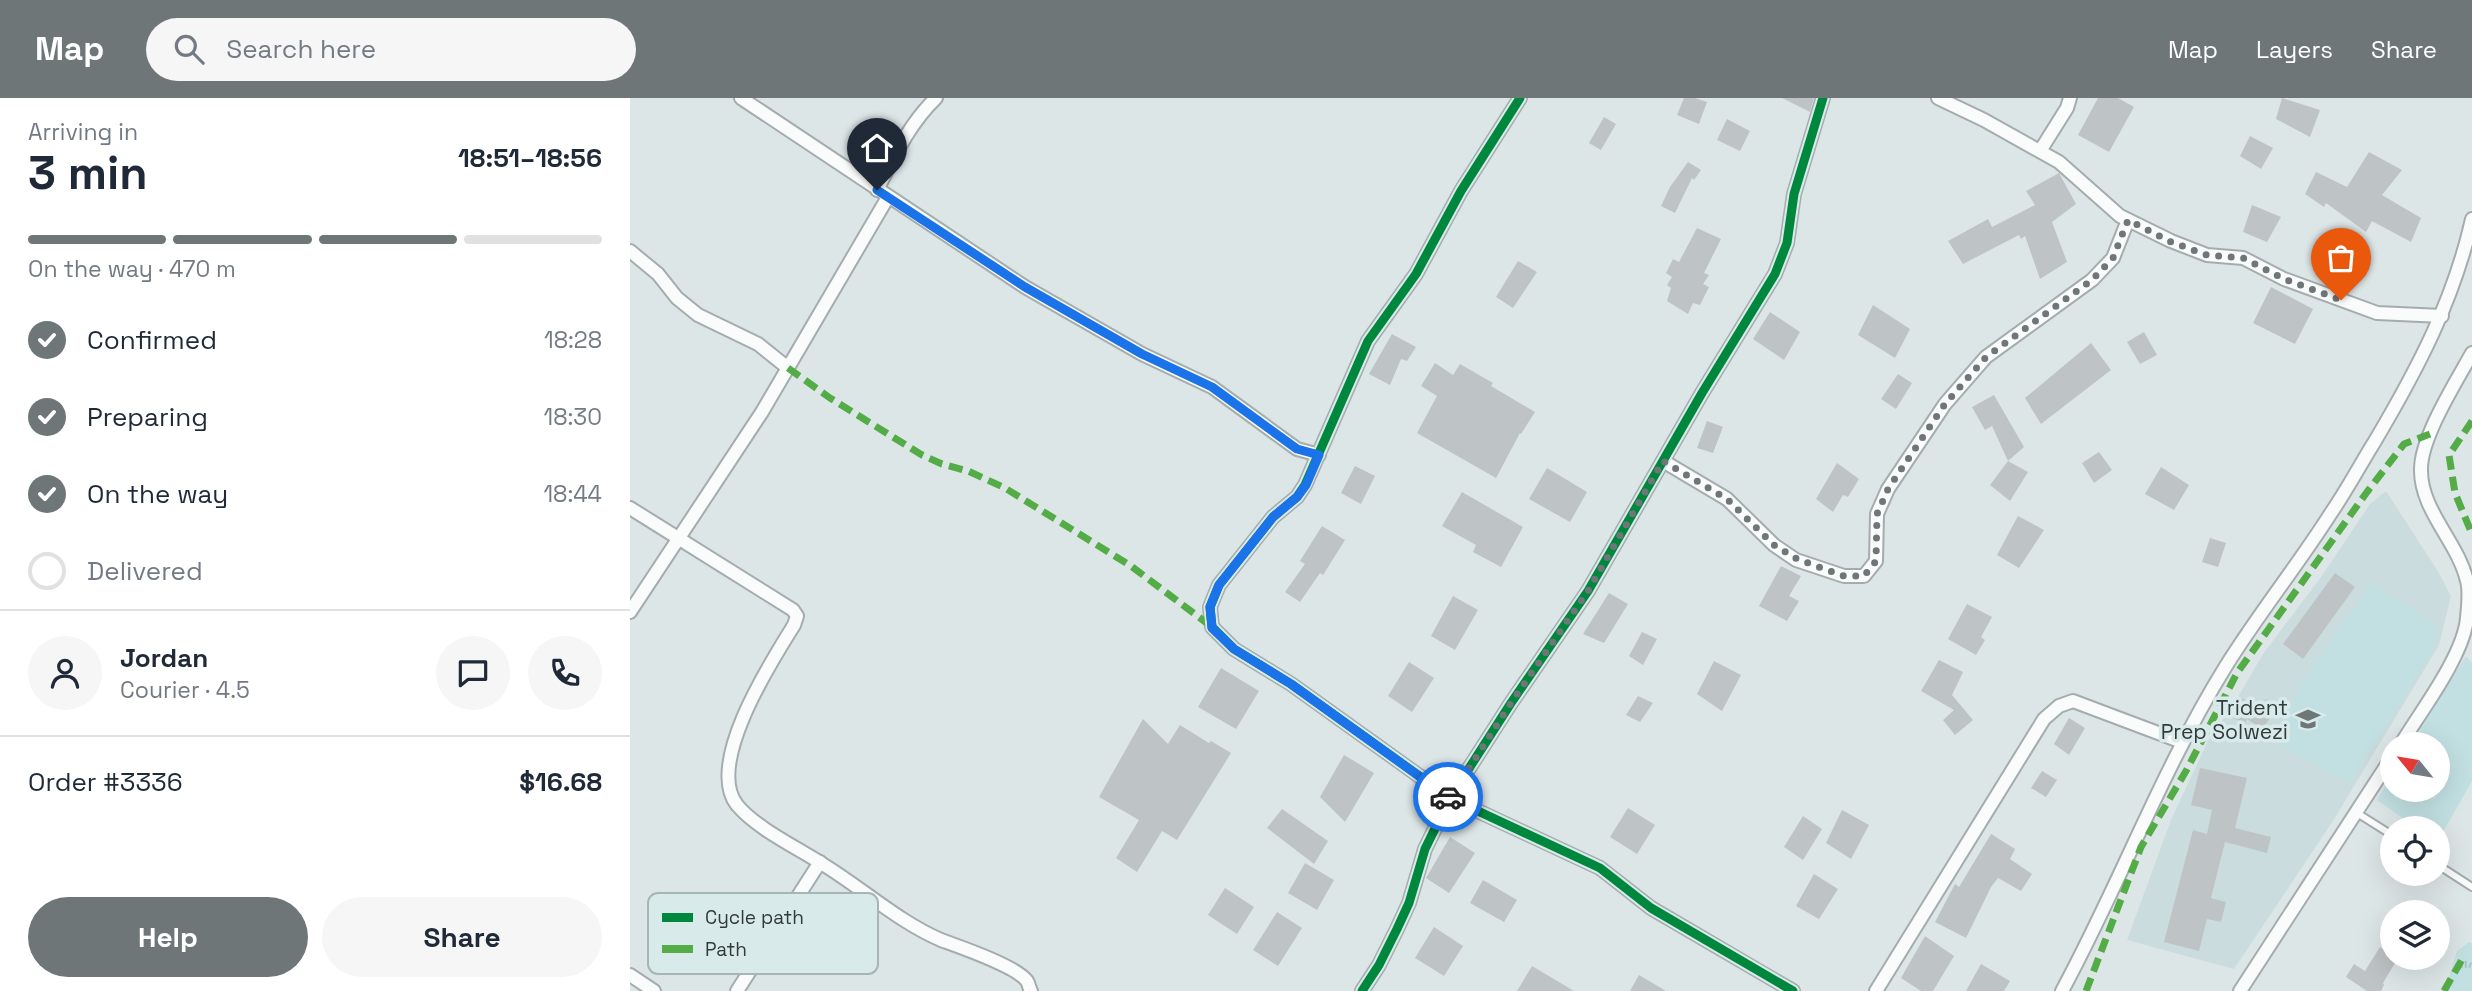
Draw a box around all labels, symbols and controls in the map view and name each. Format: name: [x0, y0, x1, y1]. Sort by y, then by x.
search box: [146, 18, 636, 81]
text: Map: [35, 28, 104, 70]
icon: search: [170, 30, 208, 68]
text: Search here: [226, 32, 376, 66]
text: Map: [2168, 34, 2218, 65]
text: Layers: [2256, 34, 2333, 65]
text: Share: [2371, 34, 2437, 65]
text: Arriving in: [28, 117, 138, 147]
pin: [847, 118, 907, 190]
icon: home: [858, 129, 896, 167]
text: 18:51–18:56: [458, 141, 602, 175]
text: 3 min: [28, 144, 148, 202]
pin: [2311, 228, 2371, 300]
icon: bag: [2322, 239, 2360, 277]
text: On the way · 470 m: [28, 254, 236, 284]
icon: check: [28, 321, 66, 359]
text: Confirmed: [87, 323, 217, 357]
text: 18:28: [544, 325, 602, 355]
icon: check: [28, 398, 66, 436]
text: Preparing: [87, 400, 208, 434]
text: 18:30: [544, 402, 602, 432]
icon: check: [28, 475, 66, 513]
text: On the way: [87, 477, 228, 511]
text: 18:44: [543, 479, 602, 509]
text: Delivered: [87, 554, 203, 588]
button: person: [28, 636, 102, 710]
button: chat: [436, 636, 510, 710]
button: phone: [528, 636, 602, 710]
text: Jordan: [120, 641, 208, 675]
text: Courier · 4.5: [120, 675, 250, 705]
place label: Trident Prep Solwezi: [2161, 694, 2288, 745]
school or university icon: Trident Prep Solwezi: [2294, 705, 2322, 733]
north arrow: [2380, 732, 2450, 802]
map controls: [2380, 732, 2450, 970]
courier: [1413, 762, 1483, 832]
text: Order #3336: [28, 765, 183, 799]
text: $16.68: [519, 765, 602, 799]
icon: car: [1429, 778, 1467, 816]
button: locate: [2380, 816, 2450, 886]
legend: [648, 893, 878, 974]
button: Help: [28, 897, 308, 977]
button: Share: [322, 897, 602, 977]
button: layers: [2380, 900, 2450, 970]
text: Cycle path: [705, 905, 804, 930]
text: Path: [705, 937, 747, 962]

